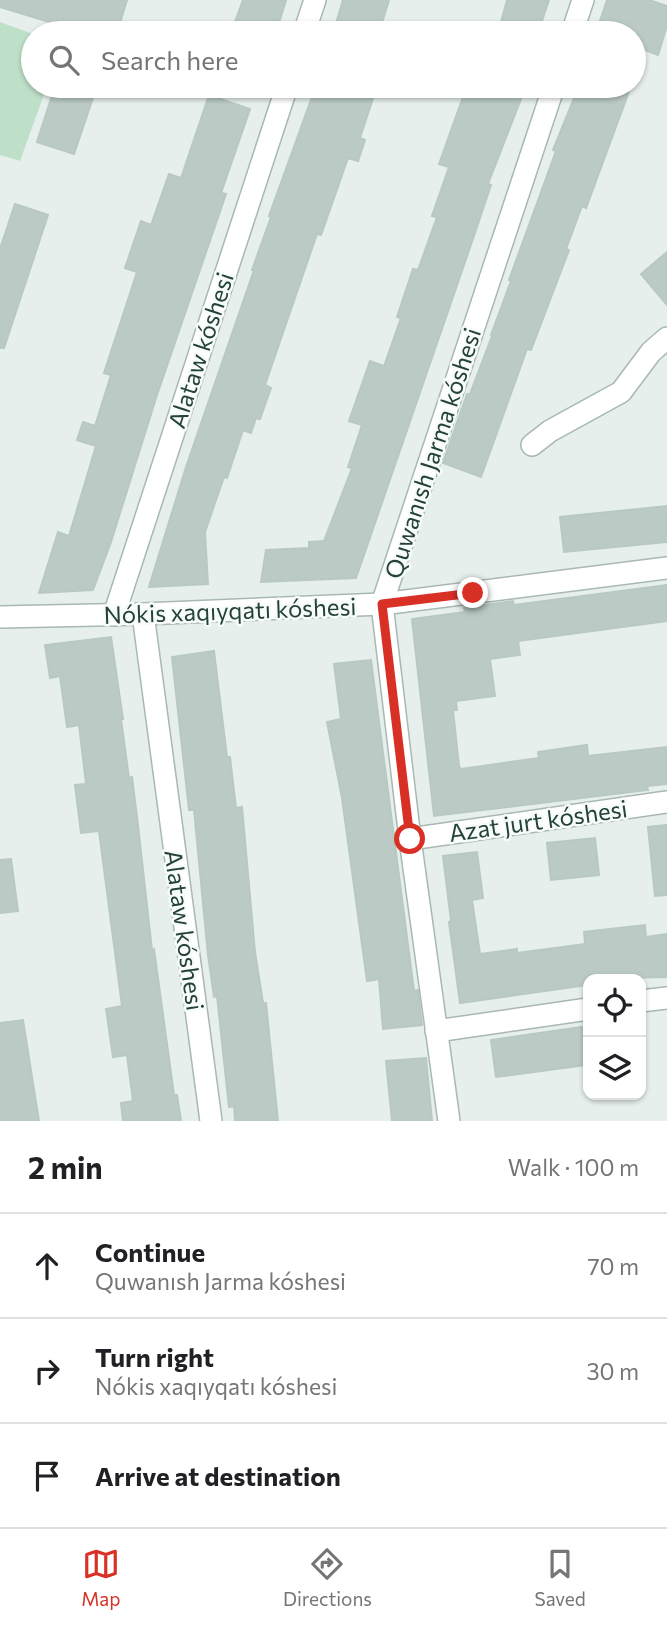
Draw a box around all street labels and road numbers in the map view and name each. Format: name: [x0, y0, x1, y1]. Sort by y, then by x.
street label: Alataw kóshesi: [161, 268, 239, 432]
street label: Quwanısh Jarma kóshesi: [378, 324, 486, 582]
street label: Nókis xaqıyqatı kóshesi: [103, 591, 357, 629]
street label: Azat jurt kóshesi: [447, 793, 629, 847]
street label: Alataw kóshesi: [159, 848, 211, 1012]

